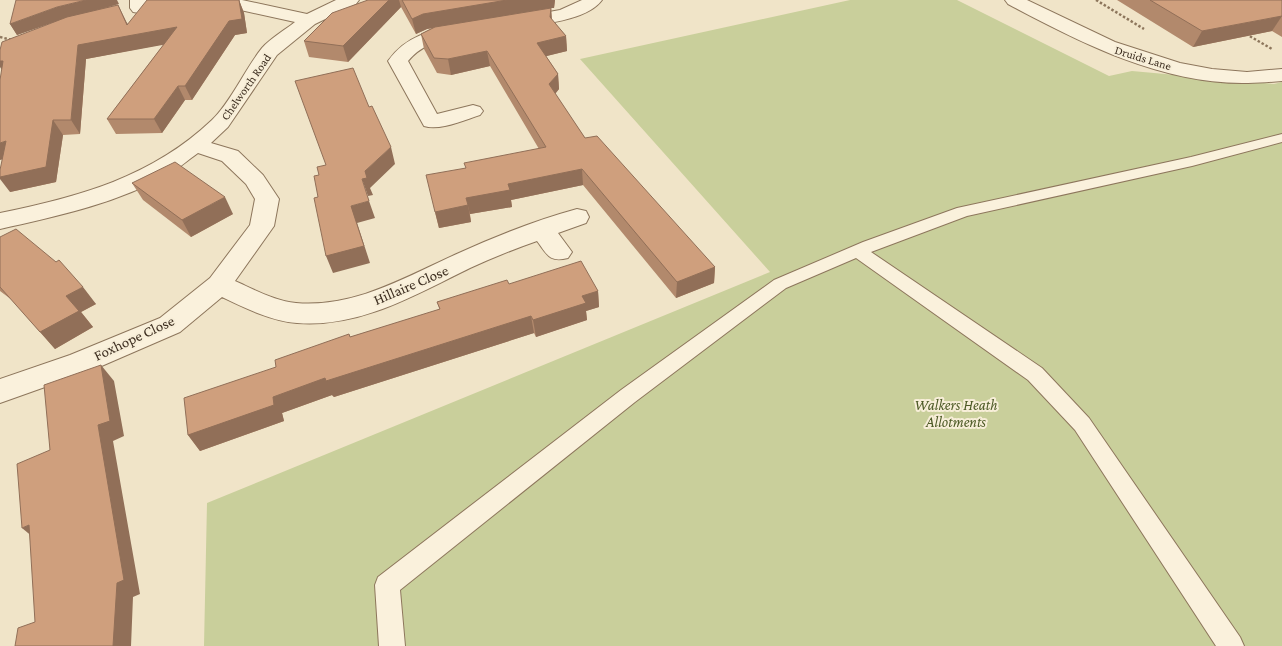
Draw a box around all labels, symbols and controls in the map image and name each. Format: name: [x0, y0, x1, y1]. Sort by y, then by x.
street label: Druids Lane: [1113, 43, 1173, 73]
street label: Chelworth Road: [218, 51, 274, 123]
street label: Hillaire Close: [371, 262, 451, 308]
street label: Foxhope Close: [91, 312, 178, 365]
park label: Walkers Heath Allotments: [915, 397, 997, 430]

